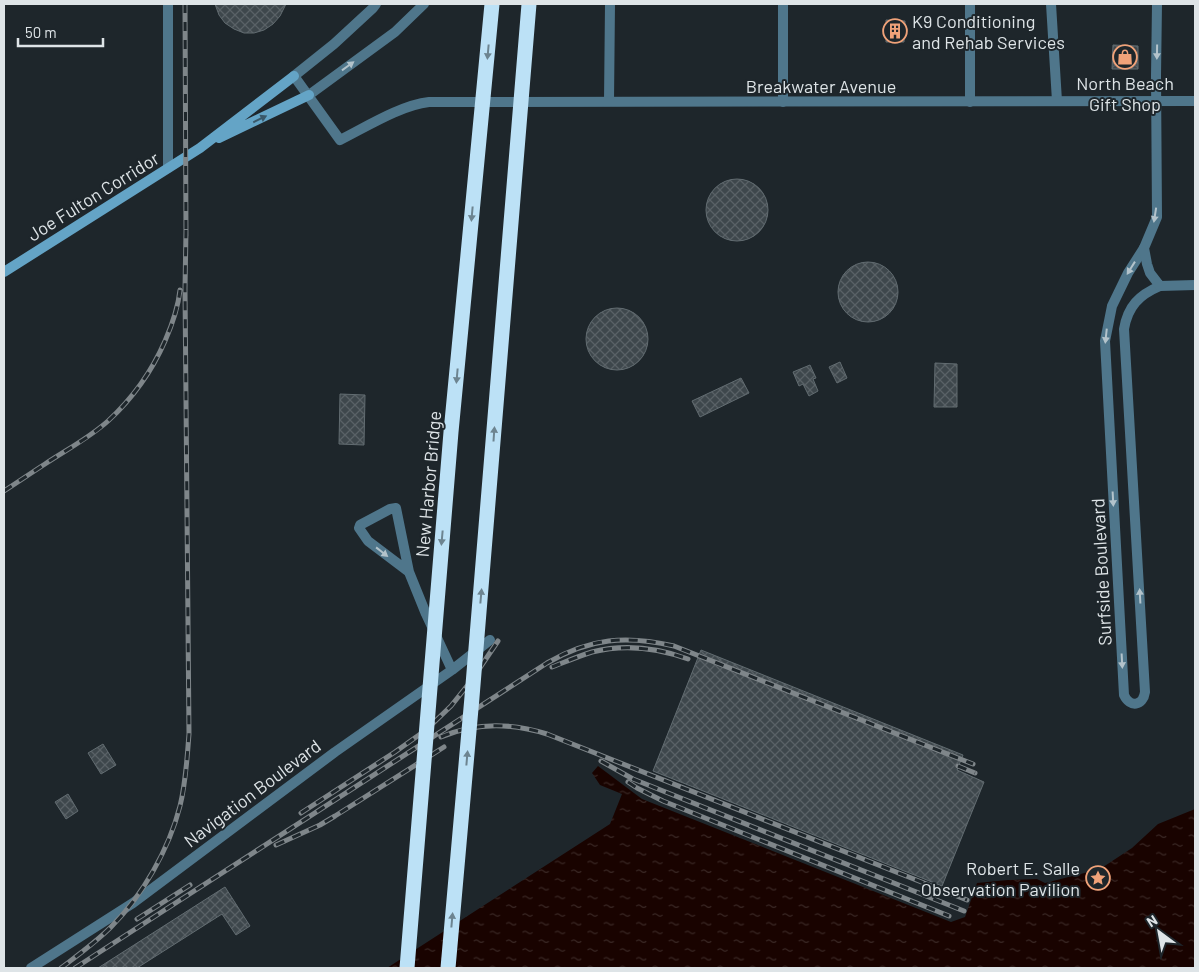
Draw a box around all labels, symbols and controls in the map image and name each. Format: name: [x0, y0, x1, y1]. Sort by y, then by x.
place label: K9 Conditioning and Rehab Services: [912, 10, 1065, 53]
scale bar: [18, 15, 102, 47]
building icon: K9 Conditioning and Rehab Services: [882, 18, 908, 44]
text: 50 m: [25, 23, 57, 41]
shop icon: North Beach Gift Shop: [1112, 44, 1138, 70]
one-way arrow: [483, 45, 491, 61]
one-way arrow: [1152, 45, 1160, 61]
one-way arrow: [341, 61, 354, 72]
place label: North Beach Gift Shop: [1076, 72, 1174, 115]
street label: Breakwater Avenue: [746, 75, 896, 97]
one-way arrow: [252, 115, 267, 123]
street label: Joe Fulton Corridor: [23, 146, 163, 245]
one-way arrow: [468, 206, 476, 222]
one-way arrow: [1151, 207, 1159, 223]
one-way arrow: [1126, 262, 1135, 275]
one-way arrow: [1102, 329, 1110, 345]
one-way arrow: [452, 368, 460, 384]
street label: New Harbor Bridge: [411, 410, 445, 558]
one-way arrow: [490, 426, 498, 442]
one-way arrow: [1110, 491, 1118, 507]
street label: Surfside Boulevard: [1086, 498, 1116, 646]
one-way arrow: [438, 530, 446, 546]
one-way arrow: [375, 546, 388, 557]
one-way arrow: [477, 588, 485, 604]
one-way arrow: [1135, 588, 1143, 604]
one-way arrow: [1119, 653, 1127, 669]
street label: Navigation Boulevard: [179, 734, 325, 852]
one-way arrow: [463, 750, 471, 766]
place label: Robert E. Salle Observation Pavilion: [921, 857, 1080, 900]
place icon: Robert E. Salle Observation Pavilion: [1085, 865, 1111, 891]
north arrow: [1134, 907, 1184, 957]
one-way arrow: [449, 911, 457, 927]
text: N: [1143, 911, 1160, 930]

